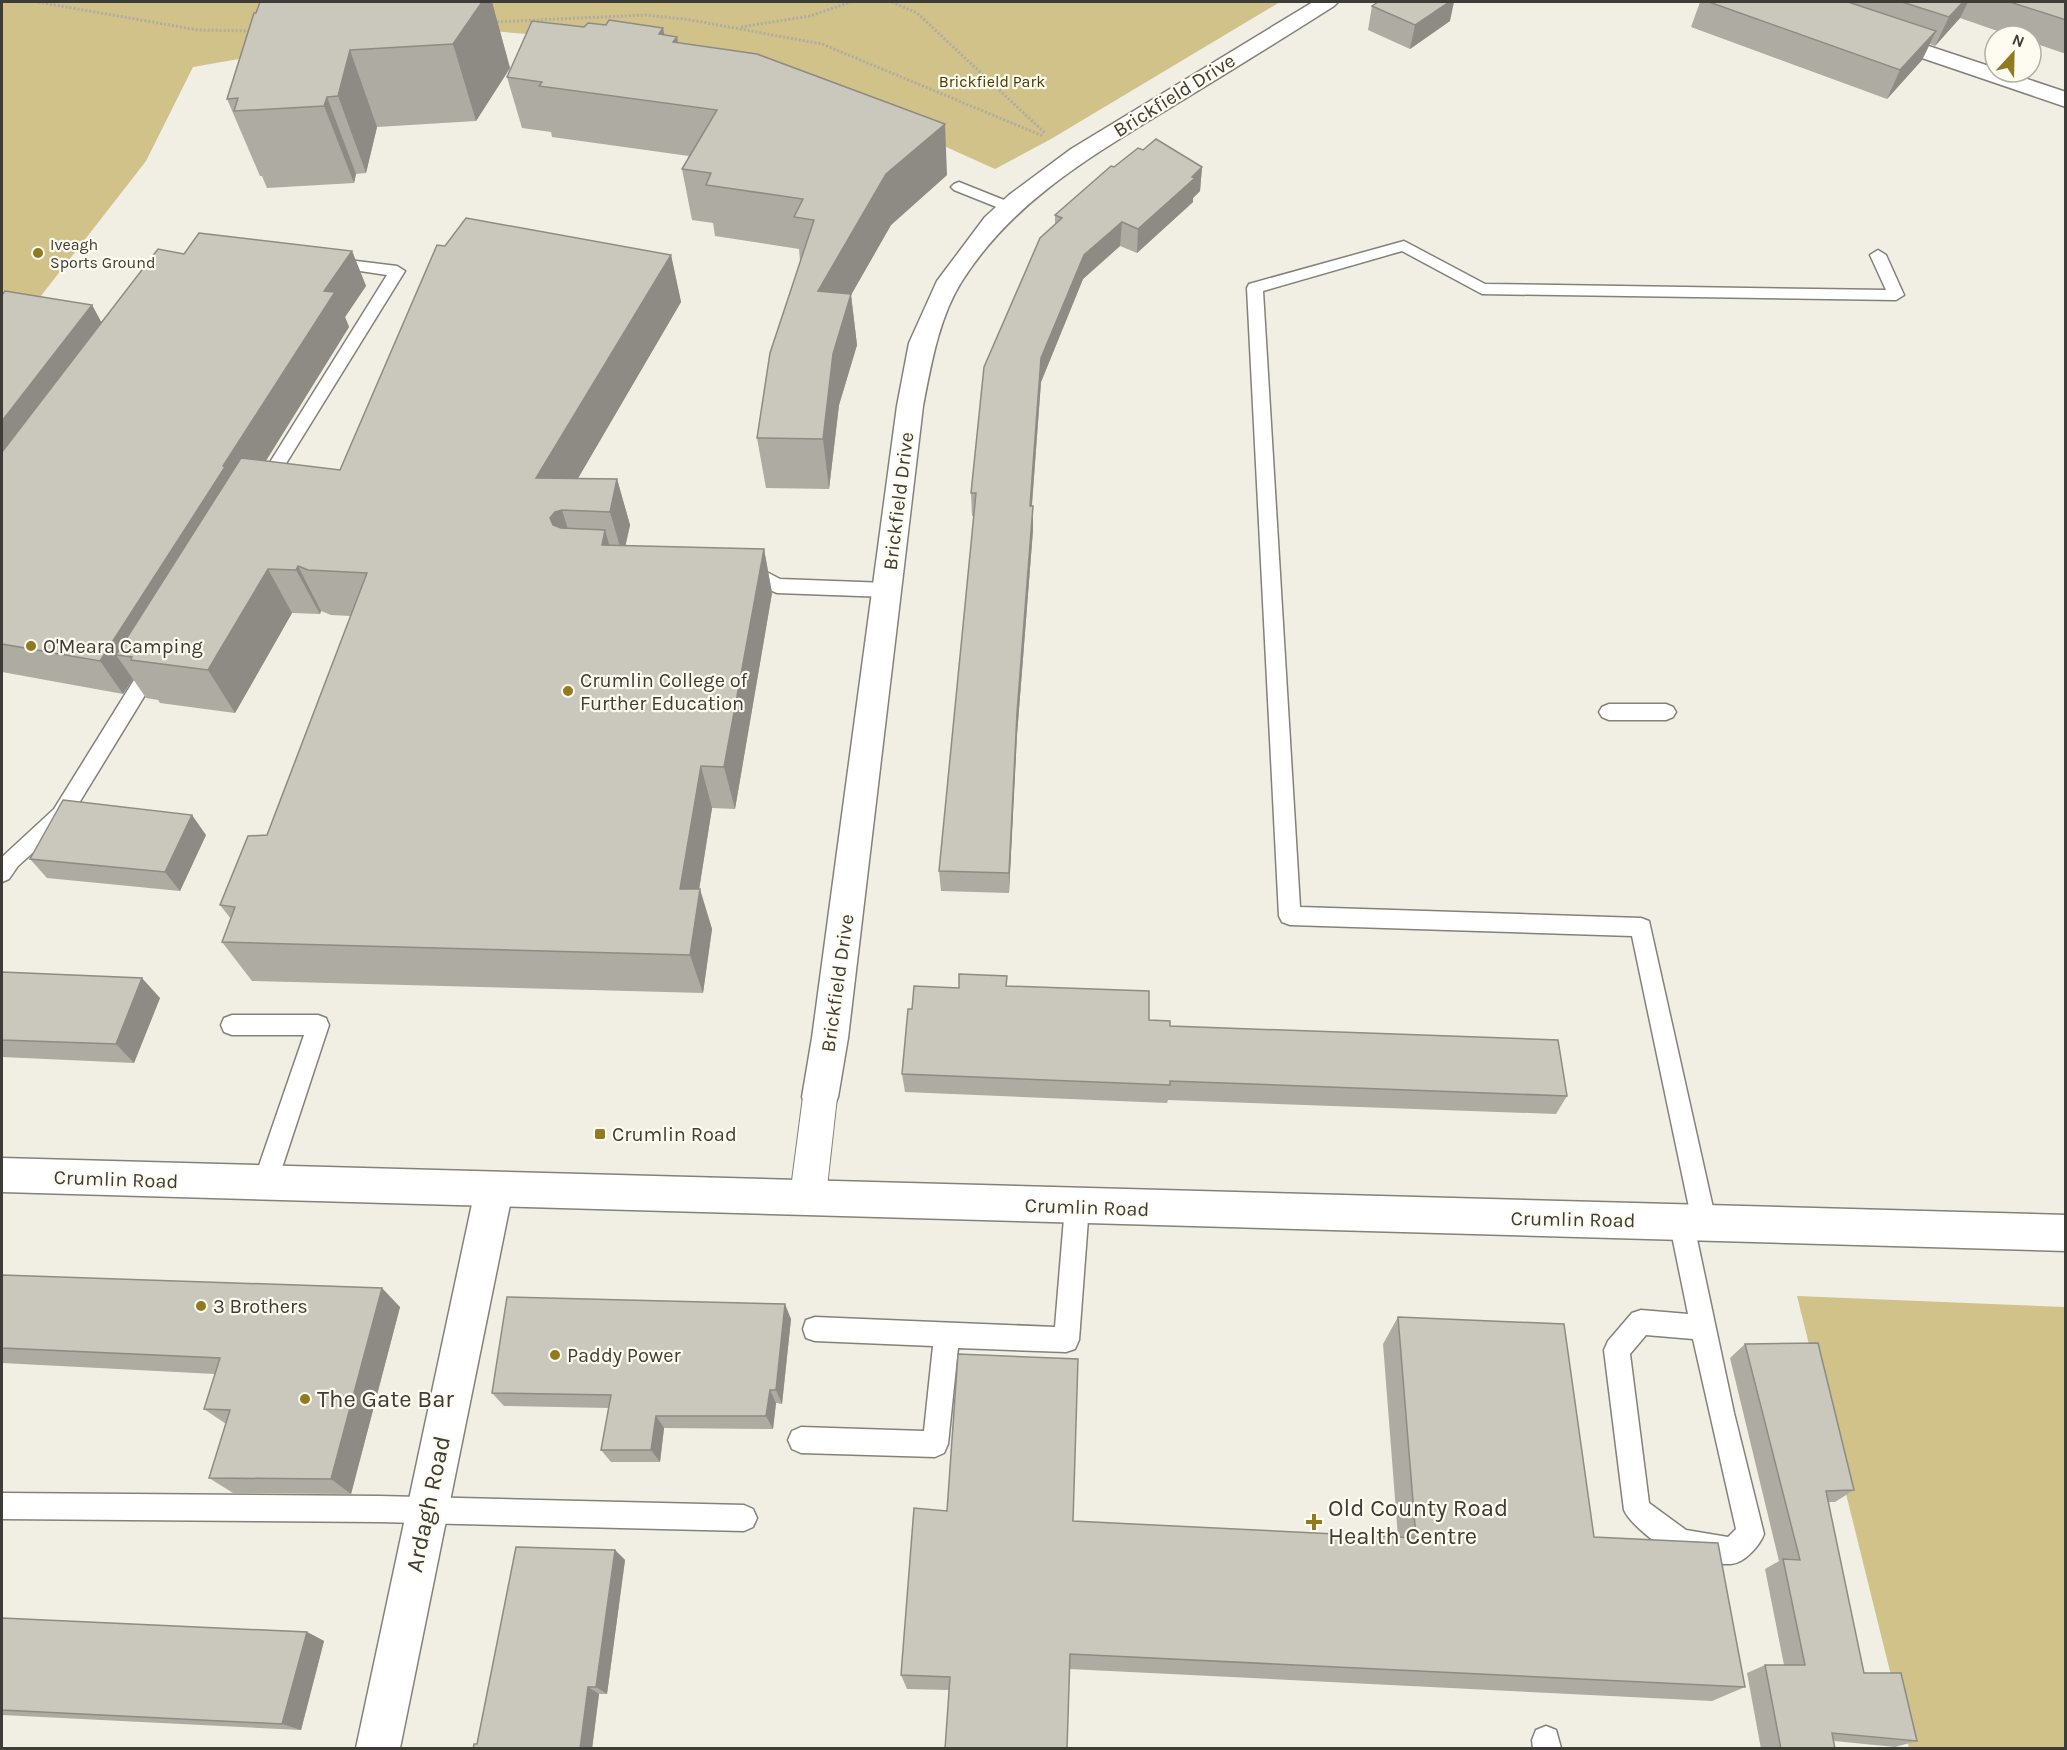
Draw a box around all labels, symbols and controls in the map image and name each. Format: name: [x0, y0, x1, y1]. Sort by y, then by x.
north arrow: [1983, 24, 2043, 84]
text: N: [2010, 30, 2027, 52]
street label: Brickfield Drive: [1109, 49, 1239, 142]
park label: Brickfield Park: [939, 72, 1045, 91]
place label: Iveagh Sports Ground: [50, 235, 155, 272]
marker: Iveagh Sports Ground: [31, 246, 45, 260]
street label: Brickfield Drive: [879, 431, 918, 572]
place label: O'Meara Camping: [43, 635, 203, 658]
marker: O'Meara Camping: [24, 639, 38, 653]
place label: Crumlin College of Further Education: [580, 669, 748, 715]
marker: Crumlin College of Further Education: [561, 684, 575, 698]
street label: Brickfield Drive: [816, 913, 859, 1054]
place label: Crumlin Road: [612, 1123, 737, 1146]
marker: Crumlin Road: [593, 1127, 607, 1141]
street label: Crumlin Road: [53, 1166, 179, 1193]
street label: Crumlin Road: [1024, 1194, 1150, 1221]
street label: Crumlin Road: [1510, 1207, 1636, 1232]
place label: 3 Brothers: [213, 1295, 308, 1318]
marker: 3 Brothers: [194, 1299, 208, 1313]
place label: Paddy Power: [567, 1344, 682, 1367]
marker: Paddy Power: [548, 1348, 562, 1362]
place label: The Gate Bar: [317, 1385, 454, 1413]
marker: The Gate Bar: [298, 1392, 312, 1406]
street label: Ardagh Road: [400, 1433, 456, 1575]
place label: Old County Road Health Centre: [1328, 1494, 1508, 1550]
marker: Old County Road Health Centre: [1305, 1513, 1323, 1531]

